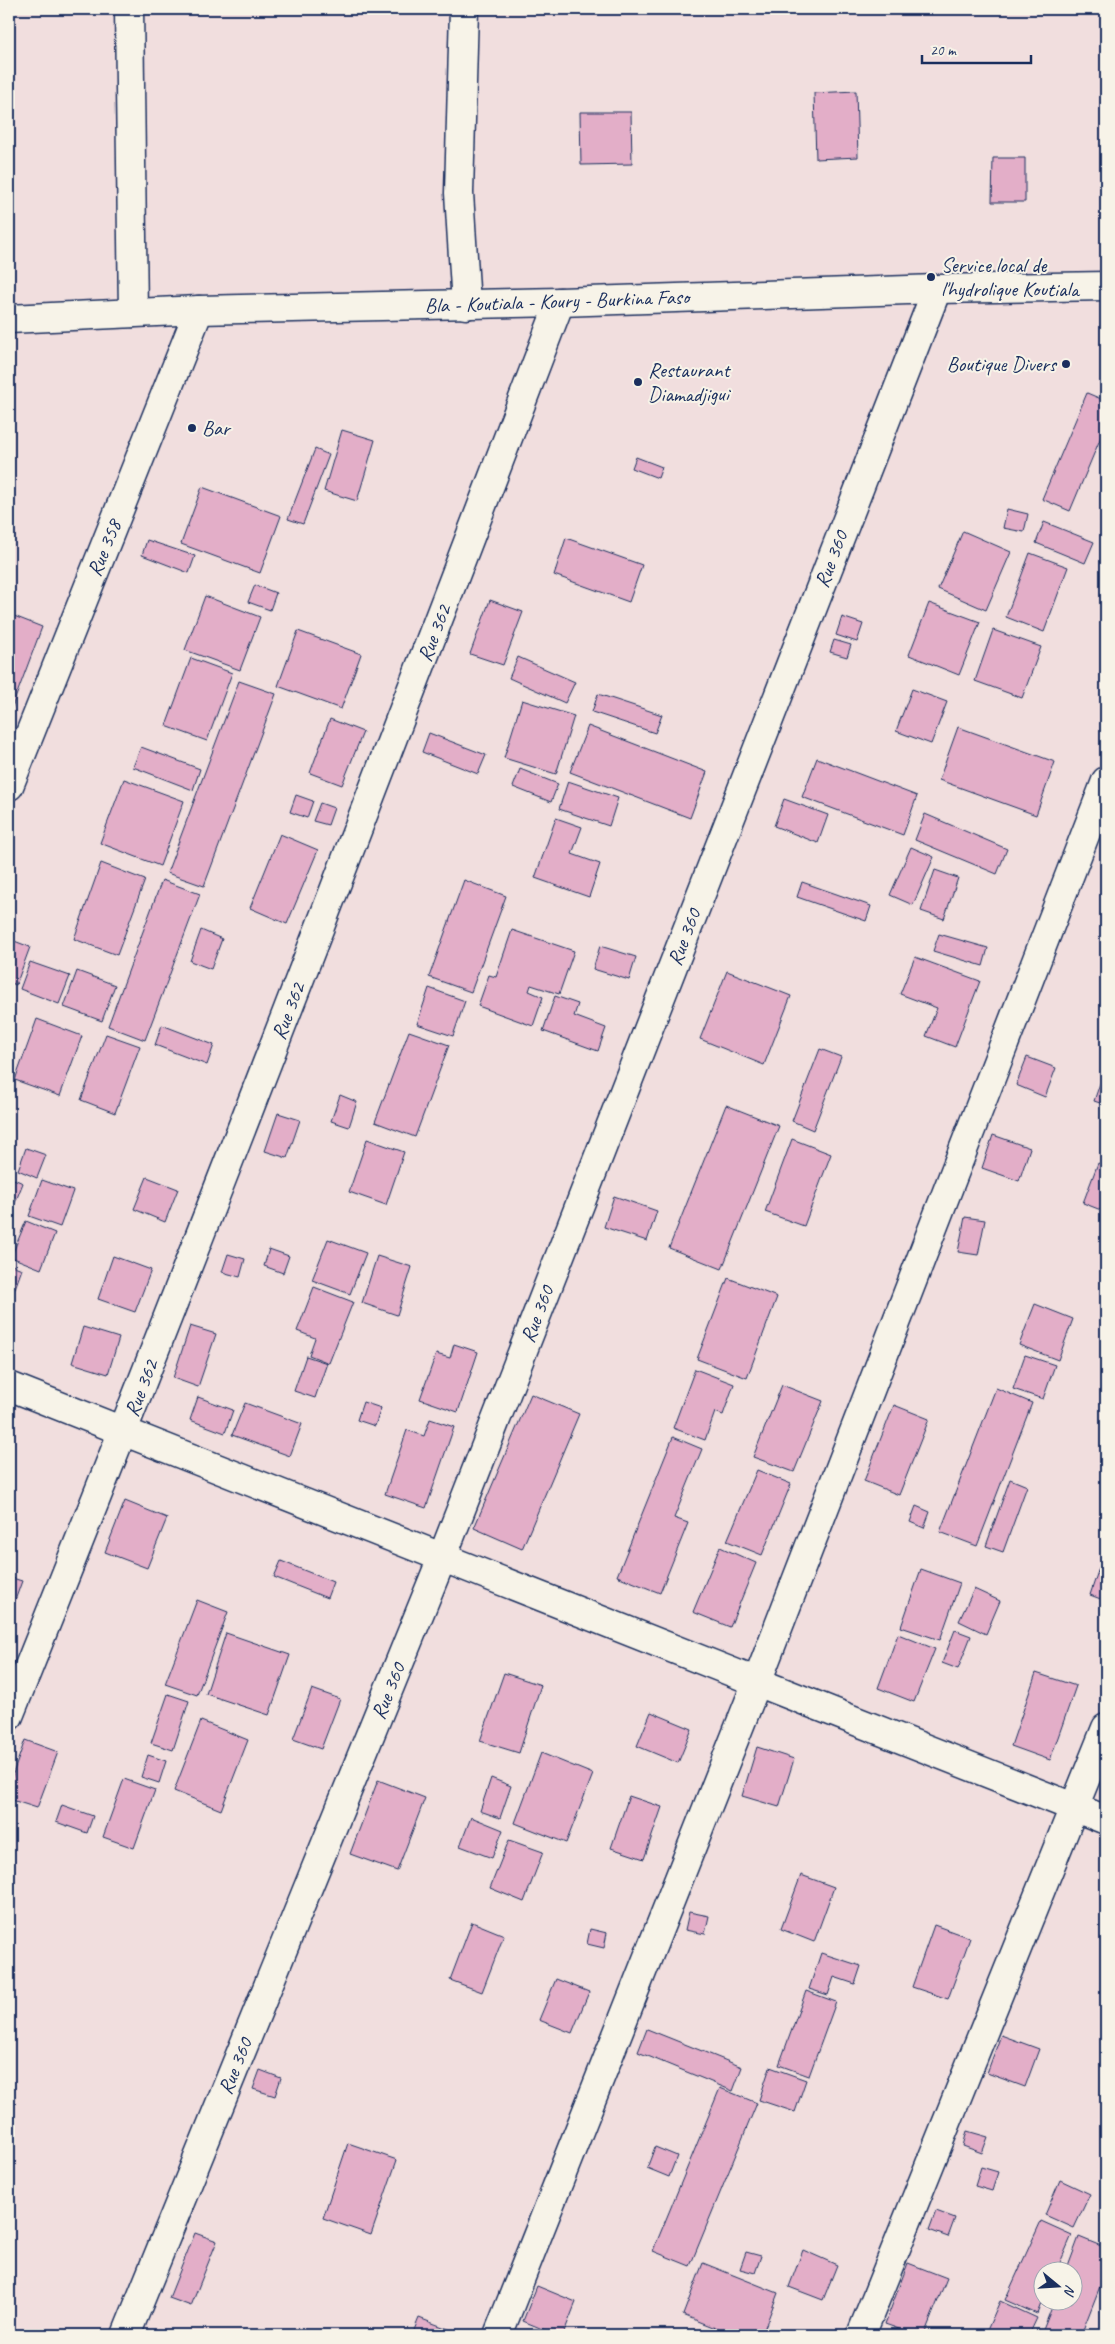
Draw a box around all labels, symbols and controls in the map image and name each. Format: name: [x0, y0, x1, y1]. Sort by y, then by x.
scale bar: [922, 32, 1031, 64]
text: 20 m: [930, 41, 957, 60]
place label: Service local de l'hydrolique Koutiala: [941, 252, 1081, 302]
marker: Service local de l'hydrolique Koutiala: [925, 271, 937, 283]
street label: Bla - Koutiala - Koury - Burkina Faso: [424, 283, 692, 319]
place label: Boutique Divers: [947, 351, 1058, 377]
place label: Restaurant Diamadjigui: [648, 357, 732, 407]
marker: Boutique Divers: [1060, 358, 1072, 370]
marker: Restaurant Diamadjigui: [632, 376, 644, 388]
place label: Bar: [202, 415, 232, 441]
marker: Bar: [186, 422, 198, 434]
street label: Rue 358: [81, 514, 128, 580]
street label: Rue 360: [808, 526, 854, 591]
street label: Rue 362: [411, 600, 457, 665]
street label: Rue 360: [661, 904, 707, 969]
street label: Rue 362: [265, 978, 311, 1043]
street label: Rue 360: [514, 1281, 560, 1346]
street label: Rue 362: [118, 1355, 164, 1420]
street label: Rue 360: [365, 1657, 412, 1723]
street label: Rue 360: [212, 2032, 259, 2098]
north arrow: [1032, 2262, 1082, 2312]
text: N: [1060, 2283, 1079, 2299]

